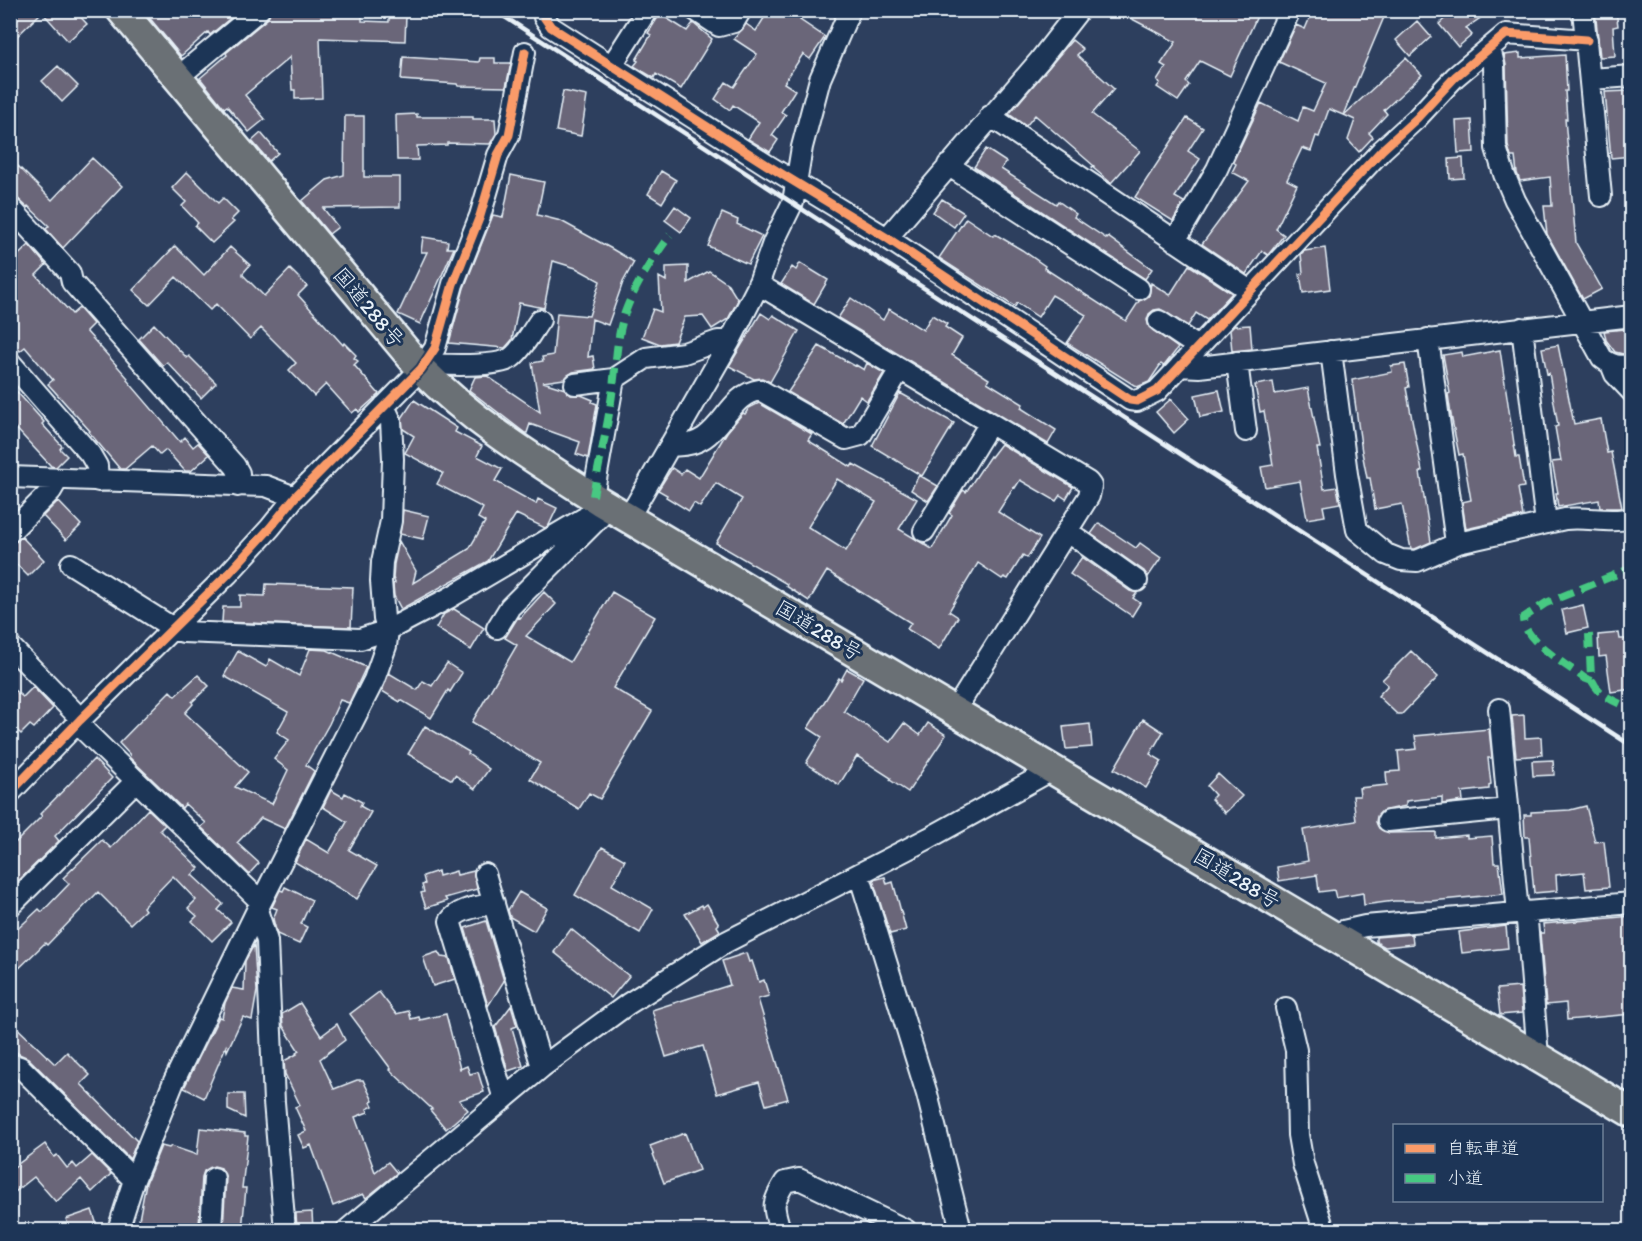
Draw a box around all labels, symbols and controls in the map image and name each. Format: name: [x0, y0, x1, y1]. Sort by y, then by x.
street label: 国道288号: [328, 262, 410, 352]
street label: 国道288号: [771, 594, 867, 666]
street label: 国道288号: [1189, 842, 1285, 914]
legend: [1393, 1124, 1603, 1202]
text: 自転車道: [1447, 1137, 1519, 1159]
text: 小道: [1447, 1167, 1483, 1189]

